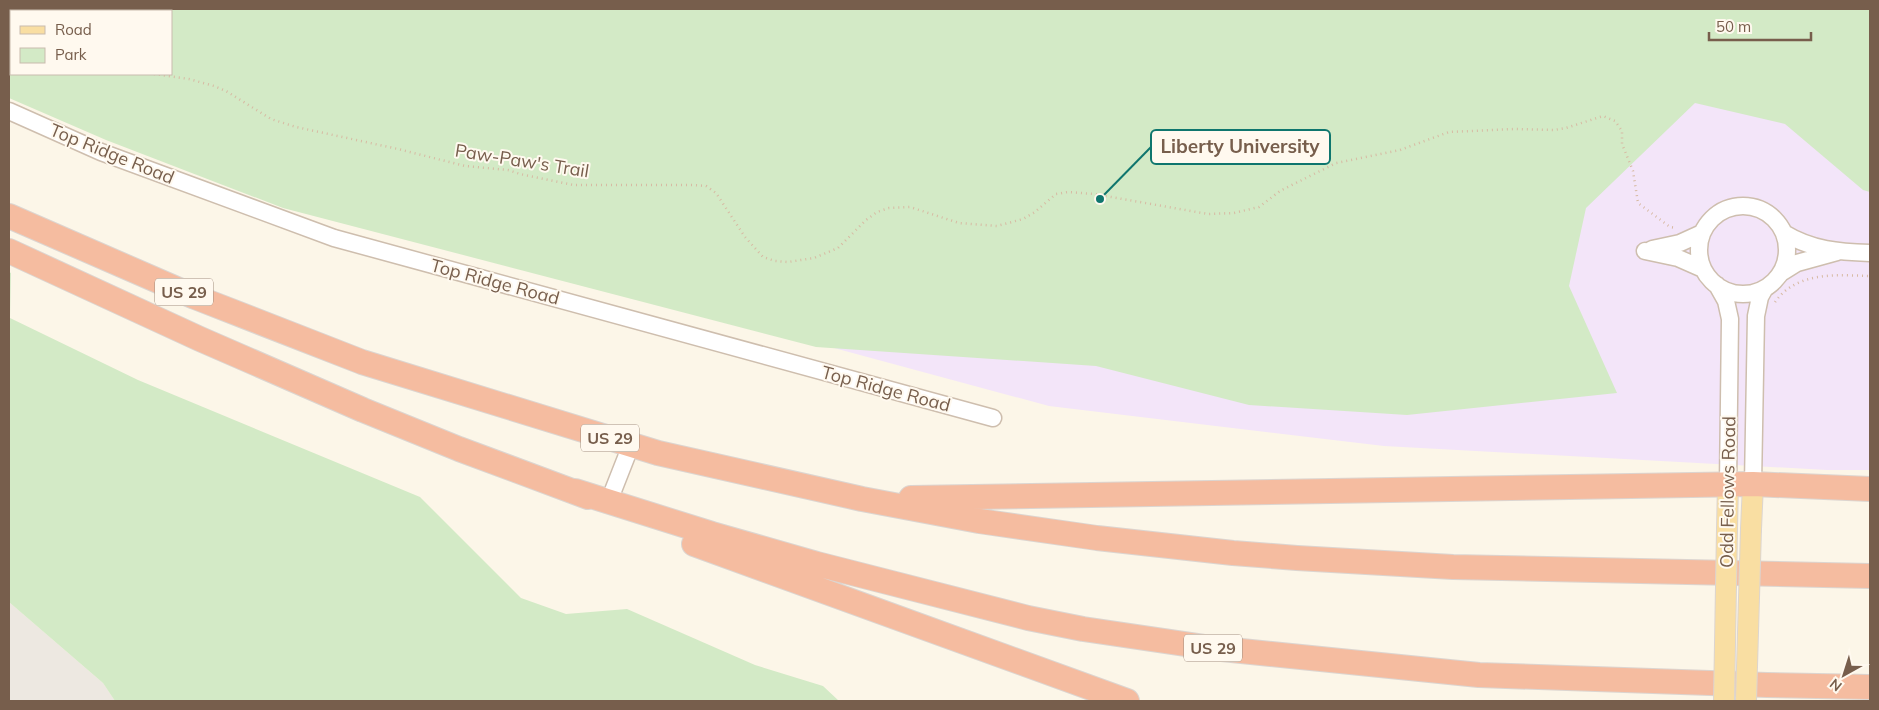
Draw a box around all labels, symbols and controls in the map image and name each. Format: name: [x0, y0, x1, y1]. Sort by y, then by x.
legend: [10, 10, 172, 75]
scale bar: [1709, 10, 1812, 42]
text: 50 m: [1716, 17, 1751, 36]
text: Road: [55, 20, 92, 39]
text: Park: [55, 45, 87, 64]
street label: Top Ridge Road: [47, 118, 178, 189]
callout: Liberty University: [1151, 130, 1330, 164]
text: Liberty University: [1160, 134, 1320, 158]
street label: Paw-Paw's Trail: [453, 139, 591, 182]
street label: Top Ridge Road: [428, 253, 562, 310]
road number: US 29: [155, 278, 213, 306]
street label: Top Ridge Road: [819, 360, 953, 417]
street label: Odd Fellows Road: [1715, 416, 1740, 568]
road number: US 29: [581, 424, 639, 452]
road number: US 29: [1184, 634, 1242, 661]
north arrow: [1819, 650, 1869, 700]
text: N: [1826, 675, 1846, 695]

